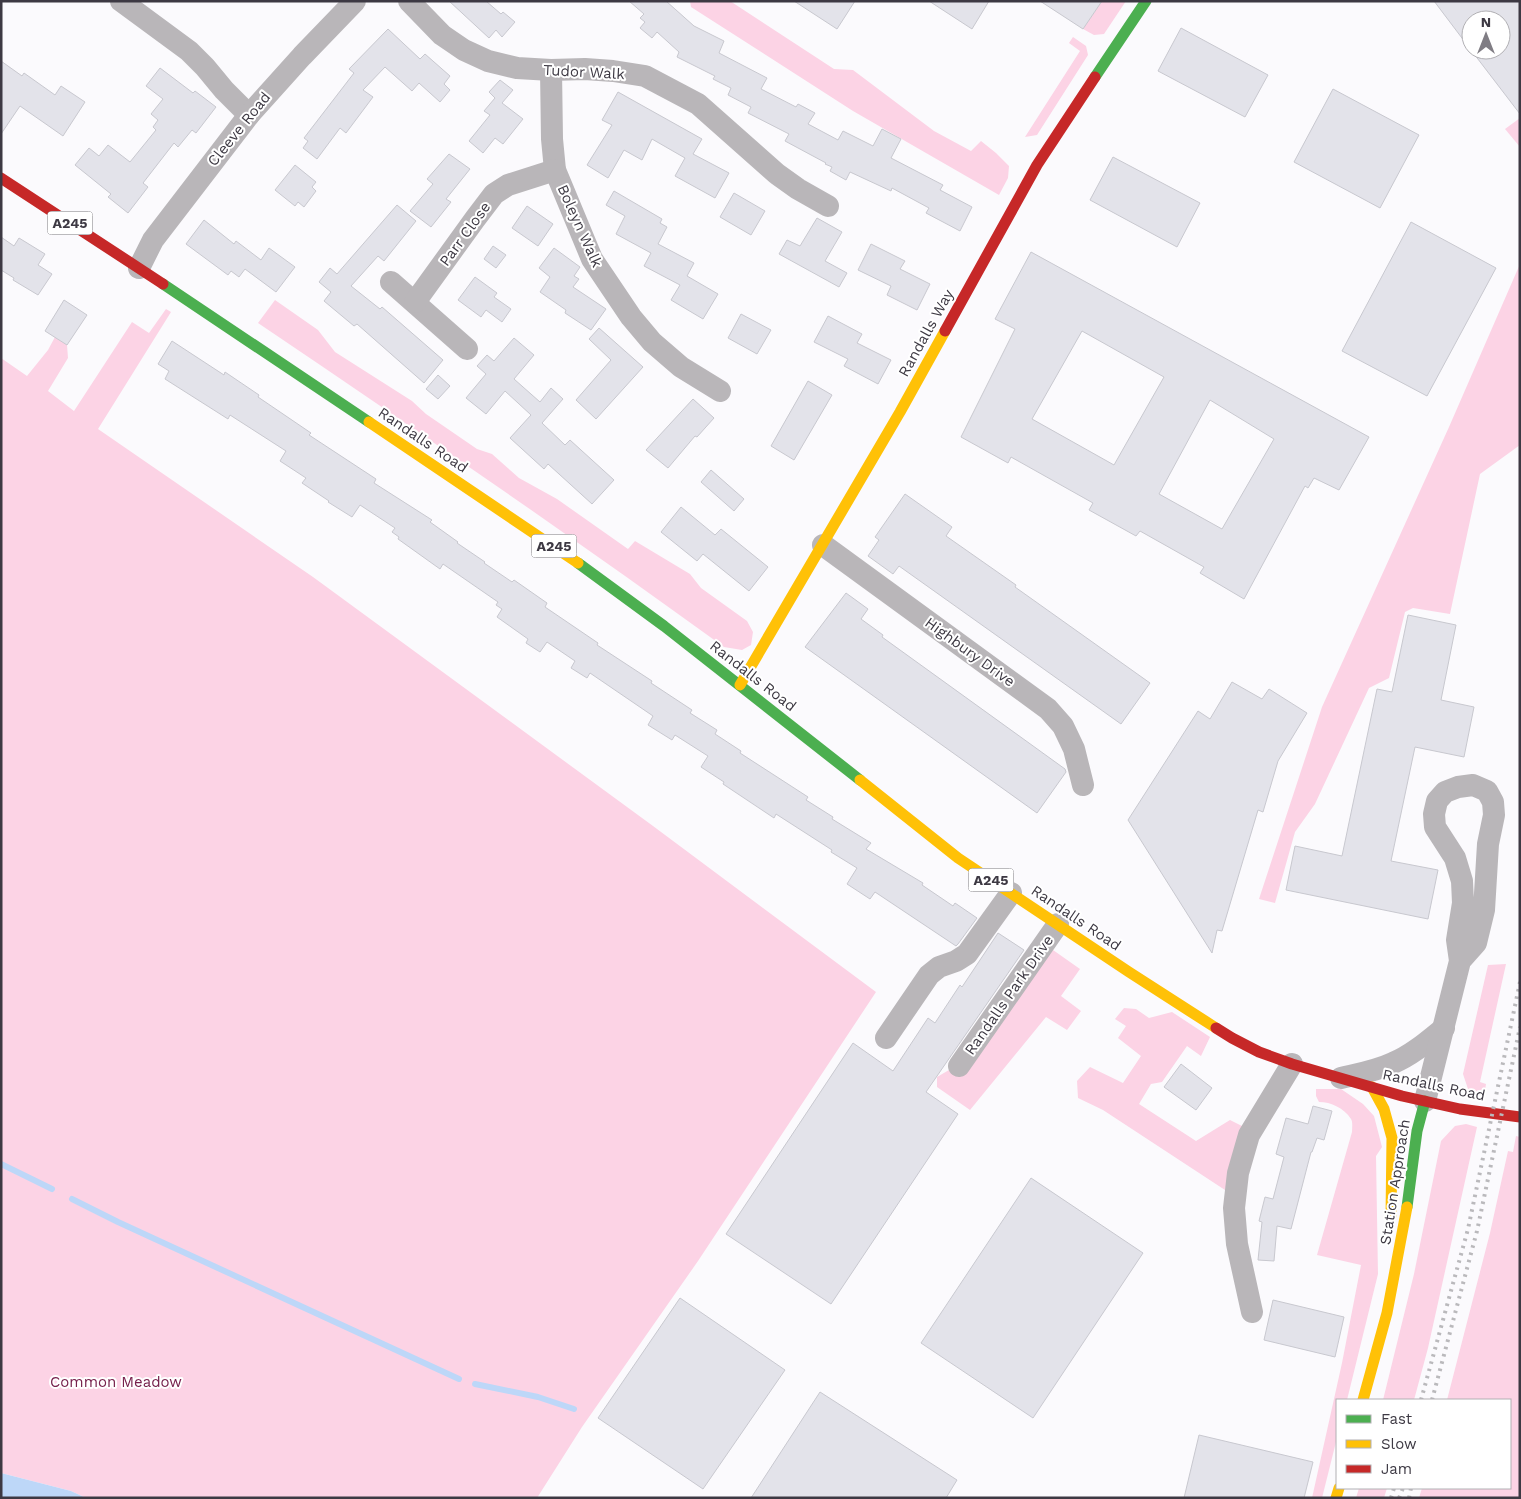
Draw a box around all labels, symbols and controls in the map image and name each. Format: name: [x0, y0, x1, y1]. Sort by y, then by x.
north arrow: [1461, 10, 1511, 60]
text: N: [1481, 14, 1491, 30]
street label: Tudor Walk: [543, 61, 626, 83]
street label: Cleeve Road: [204, 88, 274, 170]
street label: Boleyn Walk: [554, 182, 606, 271]
street label: Parr Close: [436, 198, 494, 270]
road number: A245: [48, 212, 92, 234]
street label: Randalls Way: [895, 286, 958, 380]
street label: Randalls Road: [375, 403, 471, 477]
road number: A245: [532, 534, 576, 558]
street label: Highbury Drive: [921, 613, 1019, 691]
street label: Randalls Road: [706, 637, 800, 715]
road number: A245: [968, 868, 1014, 892]
street label: Randalls Road: [1028, 881, 1124, 955]
street label: Randalls Park Drive: [961, 932, 1057, 1058]
street label: Randalls Road: [1381, 1065, 1487, 1105]
street label: Station Approach: [1376, 1118, 1414, 1246]
park label: Common Meadow: [50, 1373, 182, 1391]
legend: [1336, 1399, 1511, 1489]
text: Fast: [1381, 1410, 1413, 1428]
text: Slow: [1381, 1435, 1417, 1453]
text: Jam: [1381, 1460, 1412, 1478]

